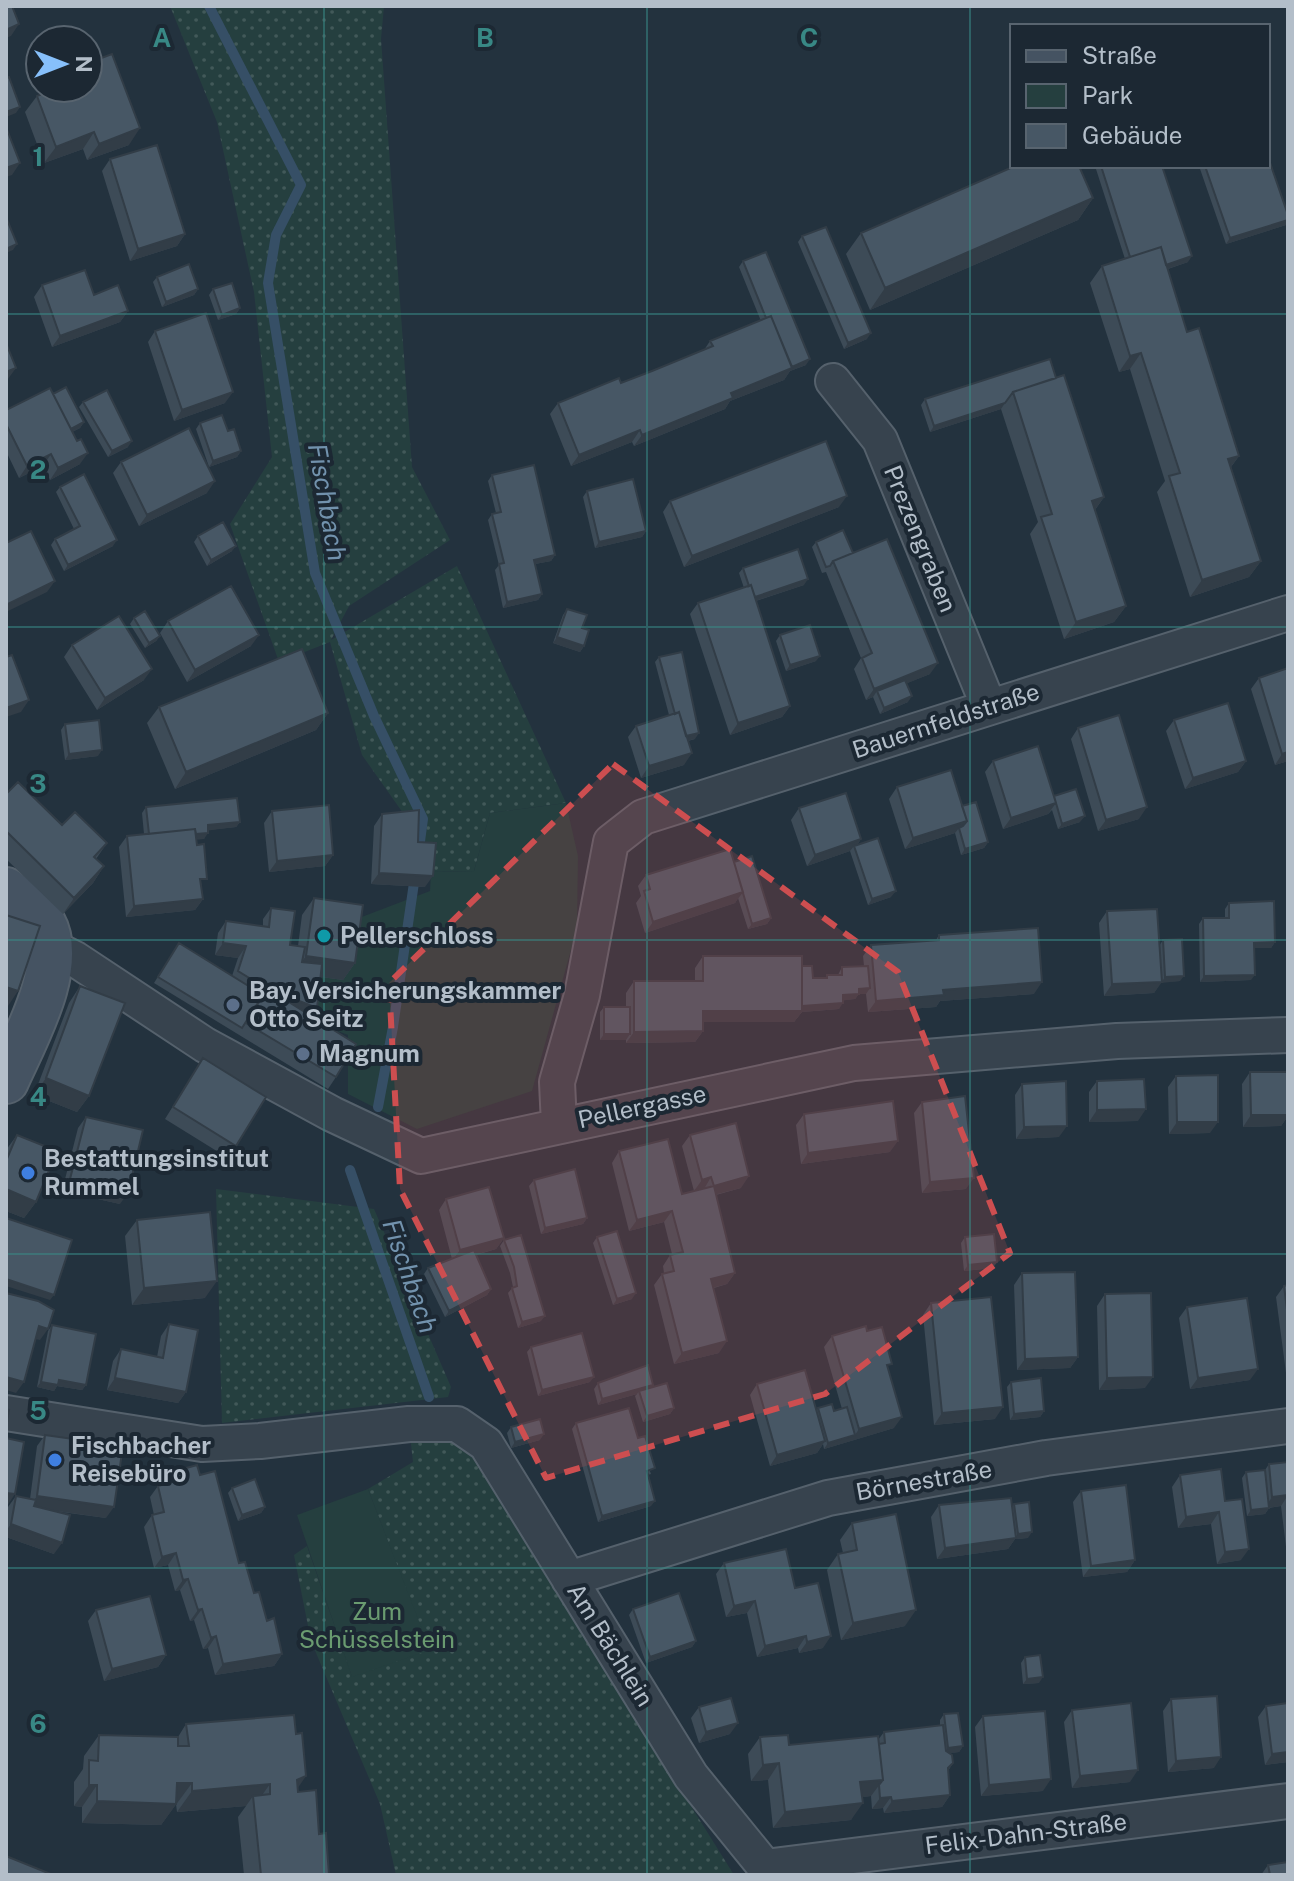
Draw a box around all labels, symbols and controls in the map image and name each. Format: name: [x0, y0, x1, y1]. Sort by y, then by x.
text: A: [153, 22, 172, 53]
text: B: [476, 22, 494, 53]
text: C: [800, 22, 818, 53]
north arrow: [24, 24, 104, 104]
legend: [1010, 24, 1270, 168]
text: Straße: [1082, 41, 1157, 69]
text: N: [71, 55, 97, 73]
text: Park: [1082, 81, 1133, 109]
text: Gebäude: [1082, 121, 1182, 149]
text: 1: [32, 141, 44, 172]
water label: Fischbach: [302, 441, 353, 563]
text: 2: [30, 454, 46, 485]
street label: Prezengraben: [879, 461, 963, 616]
street label: Bauernfeldstraße: [849, 677, 1043, 763]
text: 3: [29, 768, 47, 799]
place label: Pellerschloss: [340, 921, 494, 949]
marker: Pellerschloss: [315, 927, 333, 945]
place label: Bay. Versicherungskammer Otto Seitz: [249, 976, 562, 1032]
marker: Bay. Versicherungskammer Otto Seitz: [224, 996, 242, 1014]
place label: Magnum: [319, 1039, 420, 1067]
marker: Magnum: [294, 1045, 312, 1063]
street label: Pellergasse: [575, 1079, 708, 1133]
text: 4: [29, 1081, 47, 1112]
place label: Bestattungsinstitut Rummel: [44, 1144, 269, 1200]
marker: Bestattungsinstitut Rummel: [19, 1164, 37, 1182]
water label: Fischbach: [376, 1215, 445, 1337]
text: 5: [29, 1395, 47, 1426]
place label: Fischbacher Reisebüro: [71, 1431, 211, 1487]
marker: Fischbacher Reisebüro: [46, 1451, 64, 1469]
street label: Börnestraße: [854, 1454, 994, 1506]
street label: Am Bächlein: [562, 1578, 660, 1711]
park label: Zum Schüsselstein: [299, 1597, 455, 1653]
text: 6: [29, 1708, 47, 1739]
street label: Felix-Dahn-Straße: [923, 1807, 1128, 1859]

